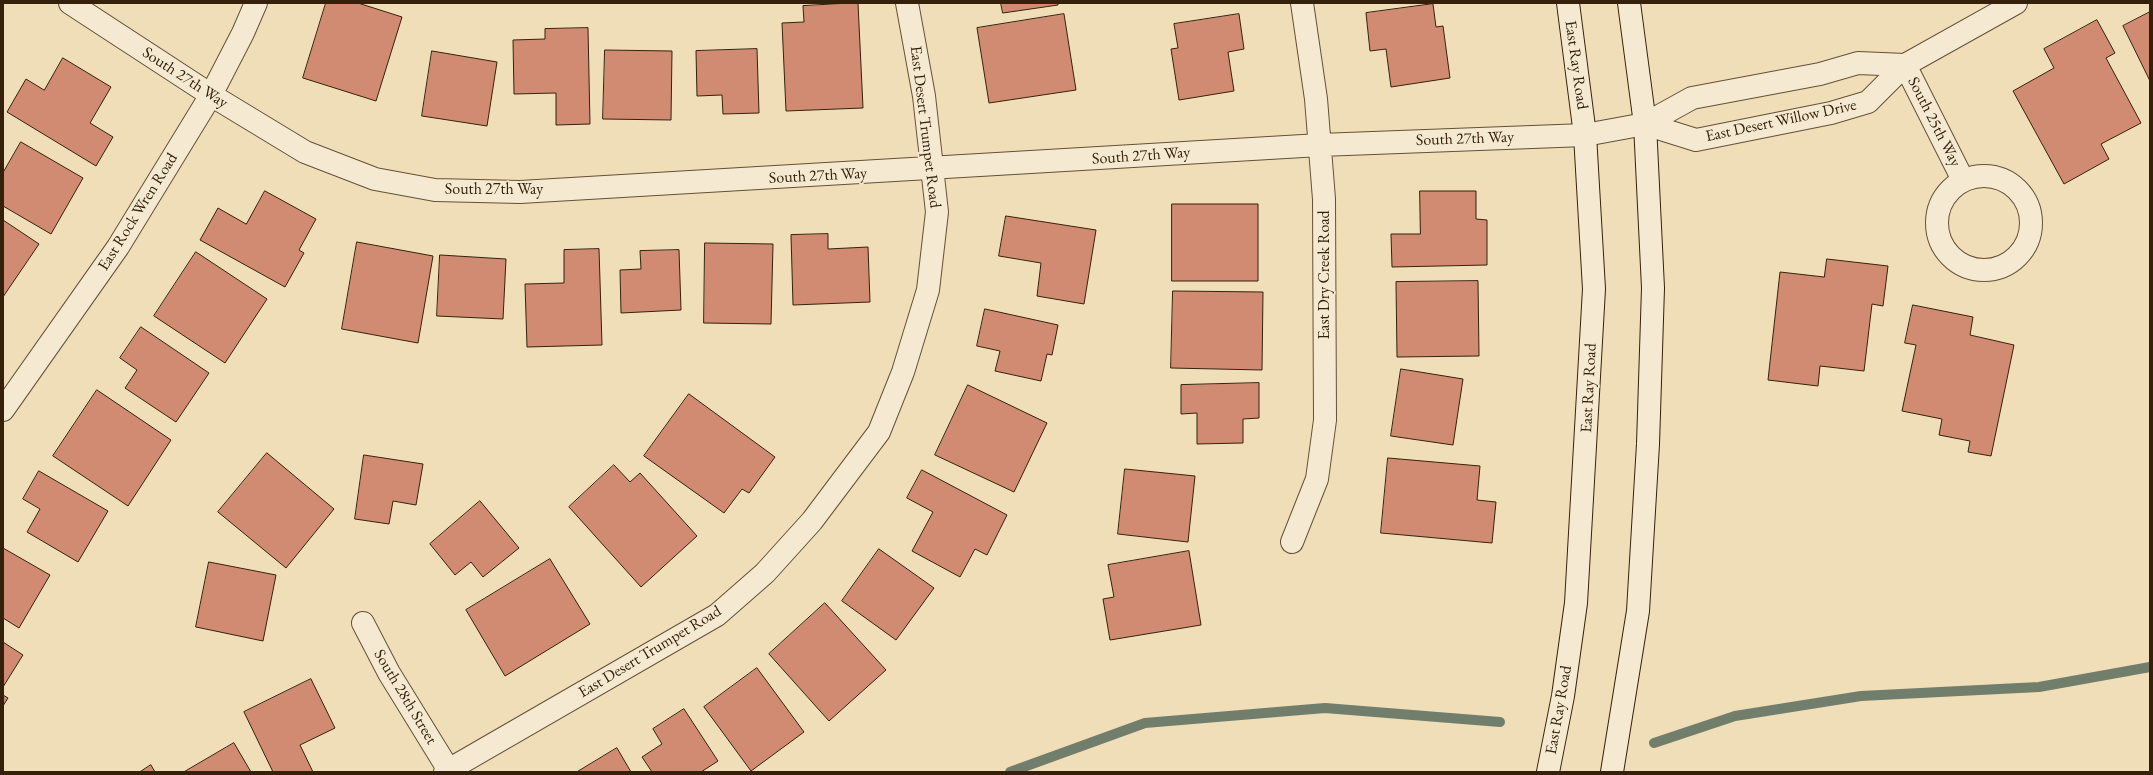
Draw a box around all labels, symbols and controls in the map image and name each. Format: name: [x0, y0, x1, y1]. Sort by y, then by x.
street label: East Ray Road: [1560, 19, 1592, 111]
street label: South 27th Way: [139, 43, 231, 113]
street label: East Desert Trumpet Road: [906, 45, 944, 209]
street label: South 25th Way: [1903, 74, 1965, 170]
street label: East Desert Willow Drive: [1704, 96, 1858, 146]
street label: South 27th Way: [1416, 128, 1514, 150]
street label: South 27th Way: [1091, 143, 1191, 169]
street label: East Rock Wren Road: [94, 150, 182, 274]
street label: South 27th Way: [768, 164, 868, 188]
street label: South 27th Way: [445, 180, 543, 200]
street label: East Dry Creek Road: [1315, 210, 1335, 340]
street label: East Ray Road: [1577, 343, 1601, 433]
street label: East Desert Trumpet Road: [575, 602, 725, 702]
street label: South 28th Street: [369, 646, 441, 748]
street label: East Ray Road: [1542, 664, 1576, 756]

